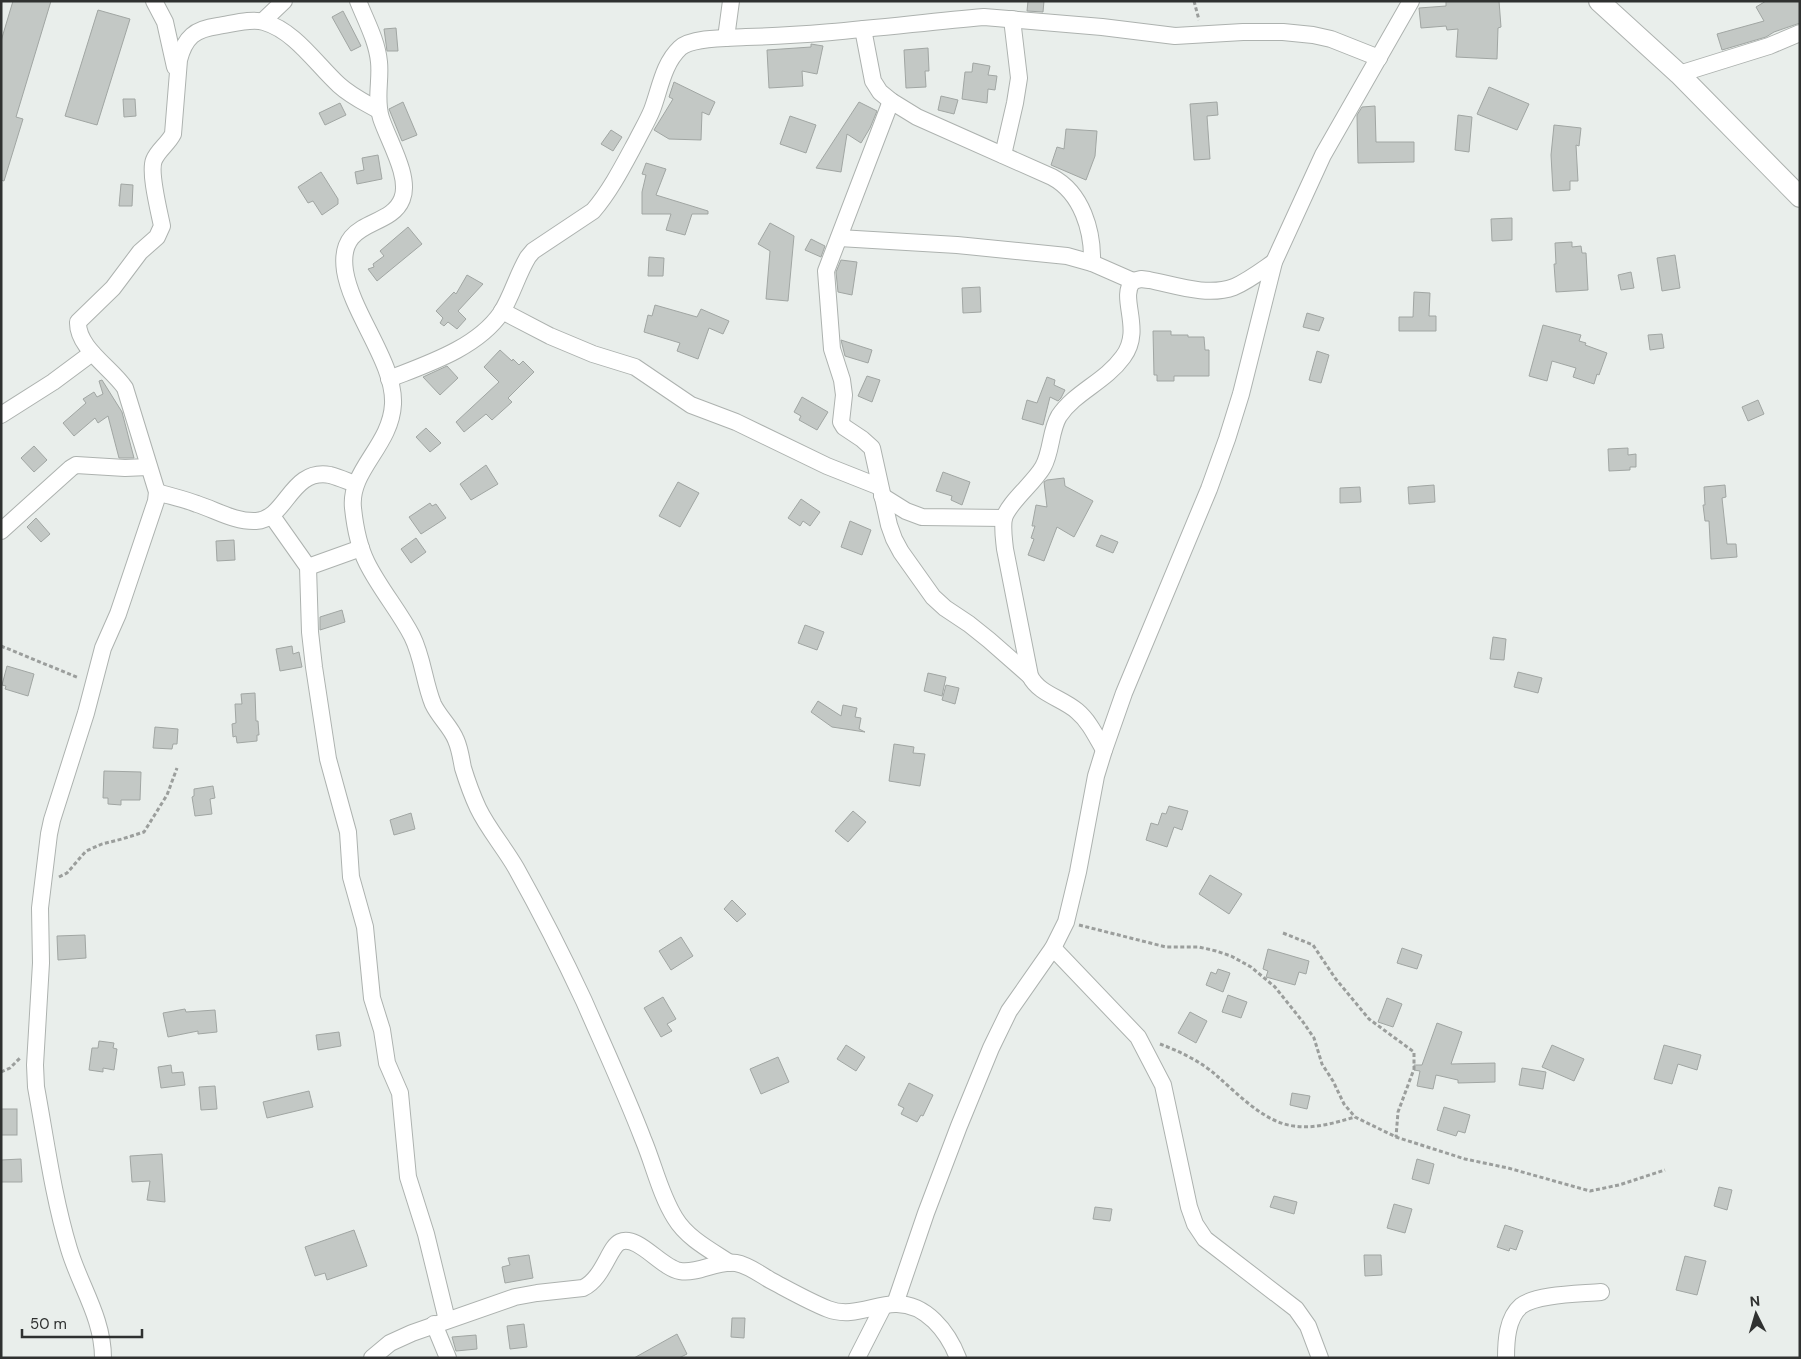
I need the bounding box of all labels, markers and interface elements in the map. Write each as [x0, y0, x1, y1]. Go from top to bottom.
north arrow [1731, 1289, 1781, 1339]
text: N [1749, 1292, 1761, 1310]
scale bar [22, 1306, 142, 1338]
text: 50 m [30, 1314, 67, 1334]

